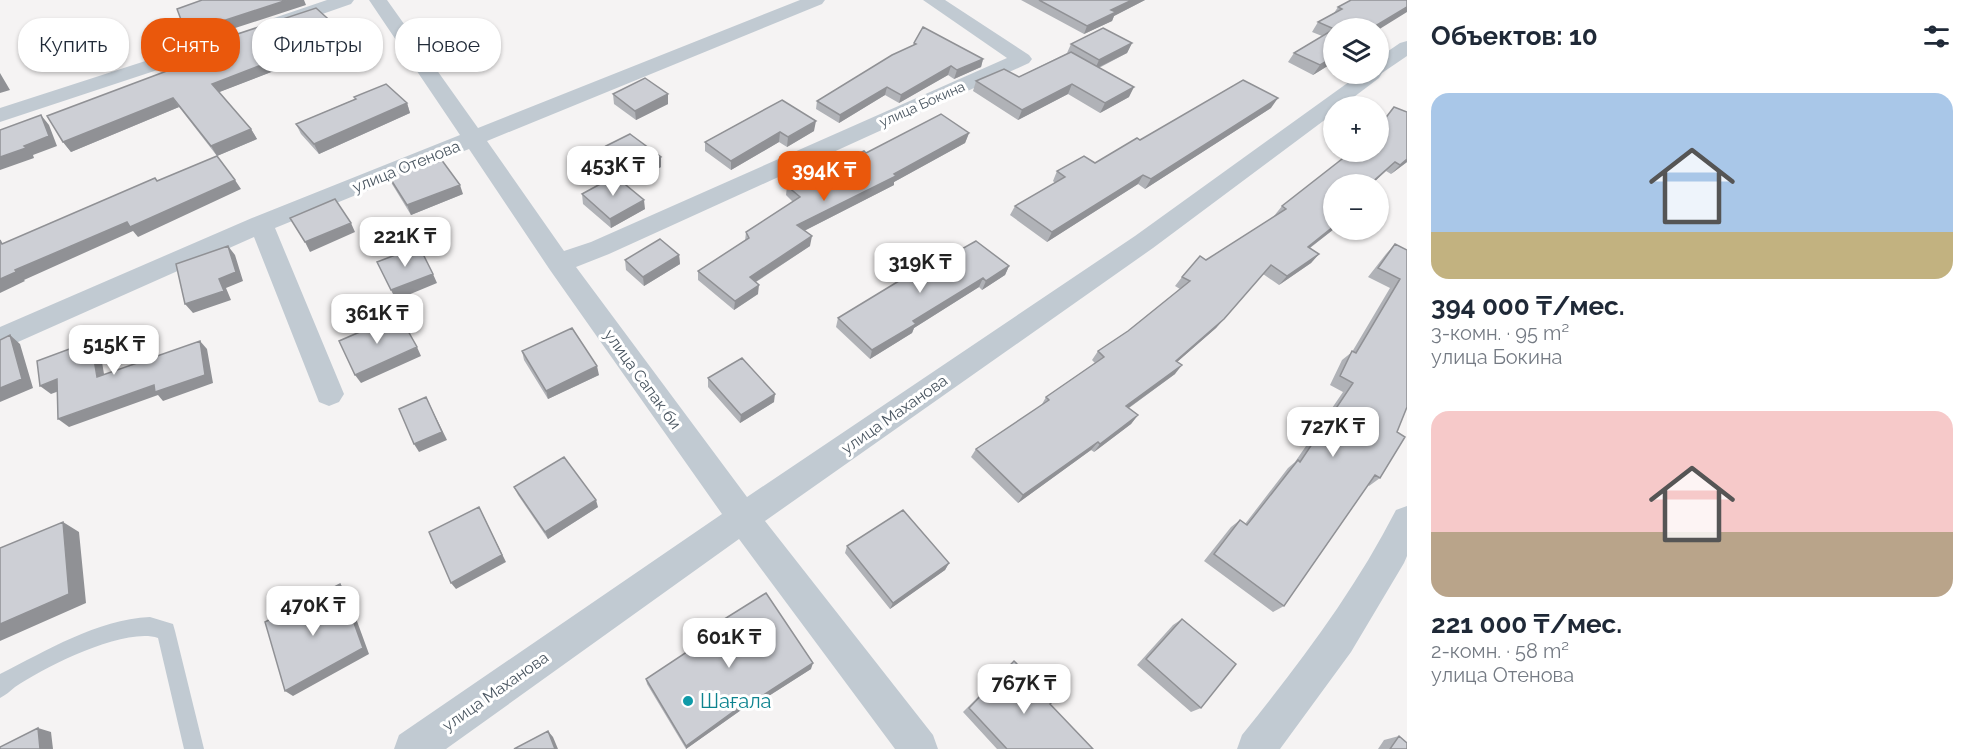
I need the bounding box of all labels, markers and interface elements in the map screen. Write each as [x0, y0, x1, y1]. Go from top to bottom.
chip: Купить [18, 18, 129, 72]
chip: Снять [141, 18, 240, 72]
chip: Фильтры [252, 18, 383, 72]
chip: Новое [395, 18, 501, 72]
map controls [1323, 18, 1389, 240]
button: layers [1323, 18, 1389, 84]
icon: filters [1920, 20, 1953, 53]
text: Объектов: 10 [1431, 21, 1598, 51]
street label: улица Бокина [877, 78, 967, 130]
button: + [1323, 96, 1389, 162]
icon: home [1638, 132, 1746, 240]
street label: улица Отенова [350, 136, 463, 197]
pin: 453K ₸ [564, 146, 662, 197]
pin: 394K ₸ [775, 151, 873, 202]
text: 453K ₸ [581, 153, 645, 177]
text: 394K ₸ [792, 158, 856, 182]
button: − [1323, 174, 1389, 240]
pin: 221K ₸ [356, 217, 454, 268]
text: 221K ₸ [374, 224, 436, 248]
pin: 319K ₸ [871, 243, 969, 294]
text: 319K ₸ [888, 250, 952, 274]
text: 394 000 ₸/мес. [1431, 291, 1625, 321]
pin: 361K ₸ [328, 294, 426, 345]
text: 361K ₸ [345, 301, 409, 325]
text: 3-комн. · 95 m² [1431, 321, 1569, 345]
pin: 515K ₸ [65, 325, 163, 376]
street label: улица Сапак би [600, 326, 685, 433]
text: 515K ₸ [83, 332, 145, 356]
text: улица Бокина [1431, 345, 1562, 369]
street label: улица Маханова [838, 371, 951, 458]
pin: 727K ₸ [1284, 407, 1382, 458]
text: 727K ₸ [1301, 414, 1365, 438]
icon: home [1638, 450, 1746, 558]
pin: 470K ₸ [264, 586, 362, 637]
text: 470K ₸ [280, 593, 346, 617]
text: 221 000 ₸/мес. [1431, 609, 1622, 639]
pin: 601K ₸ [680, 618, 778, 669]
text: 601K ₸ [697, 625, 761, 649]
text: 2-комн. · 58 m² [1431, 639, 1569, 663]
street label: улица Маханова [439, 648, 552, 735]
text: улица Отенова [1431, 663, 1574, 687]
pin: 767K ₸ [975, 664, 1073, 715]
text: 767K ₸ [992, 671, 1056, 695]
place label: Шағала [700, 689, 771, 713]
marker: Шағала [681, 694, 695, 708]

